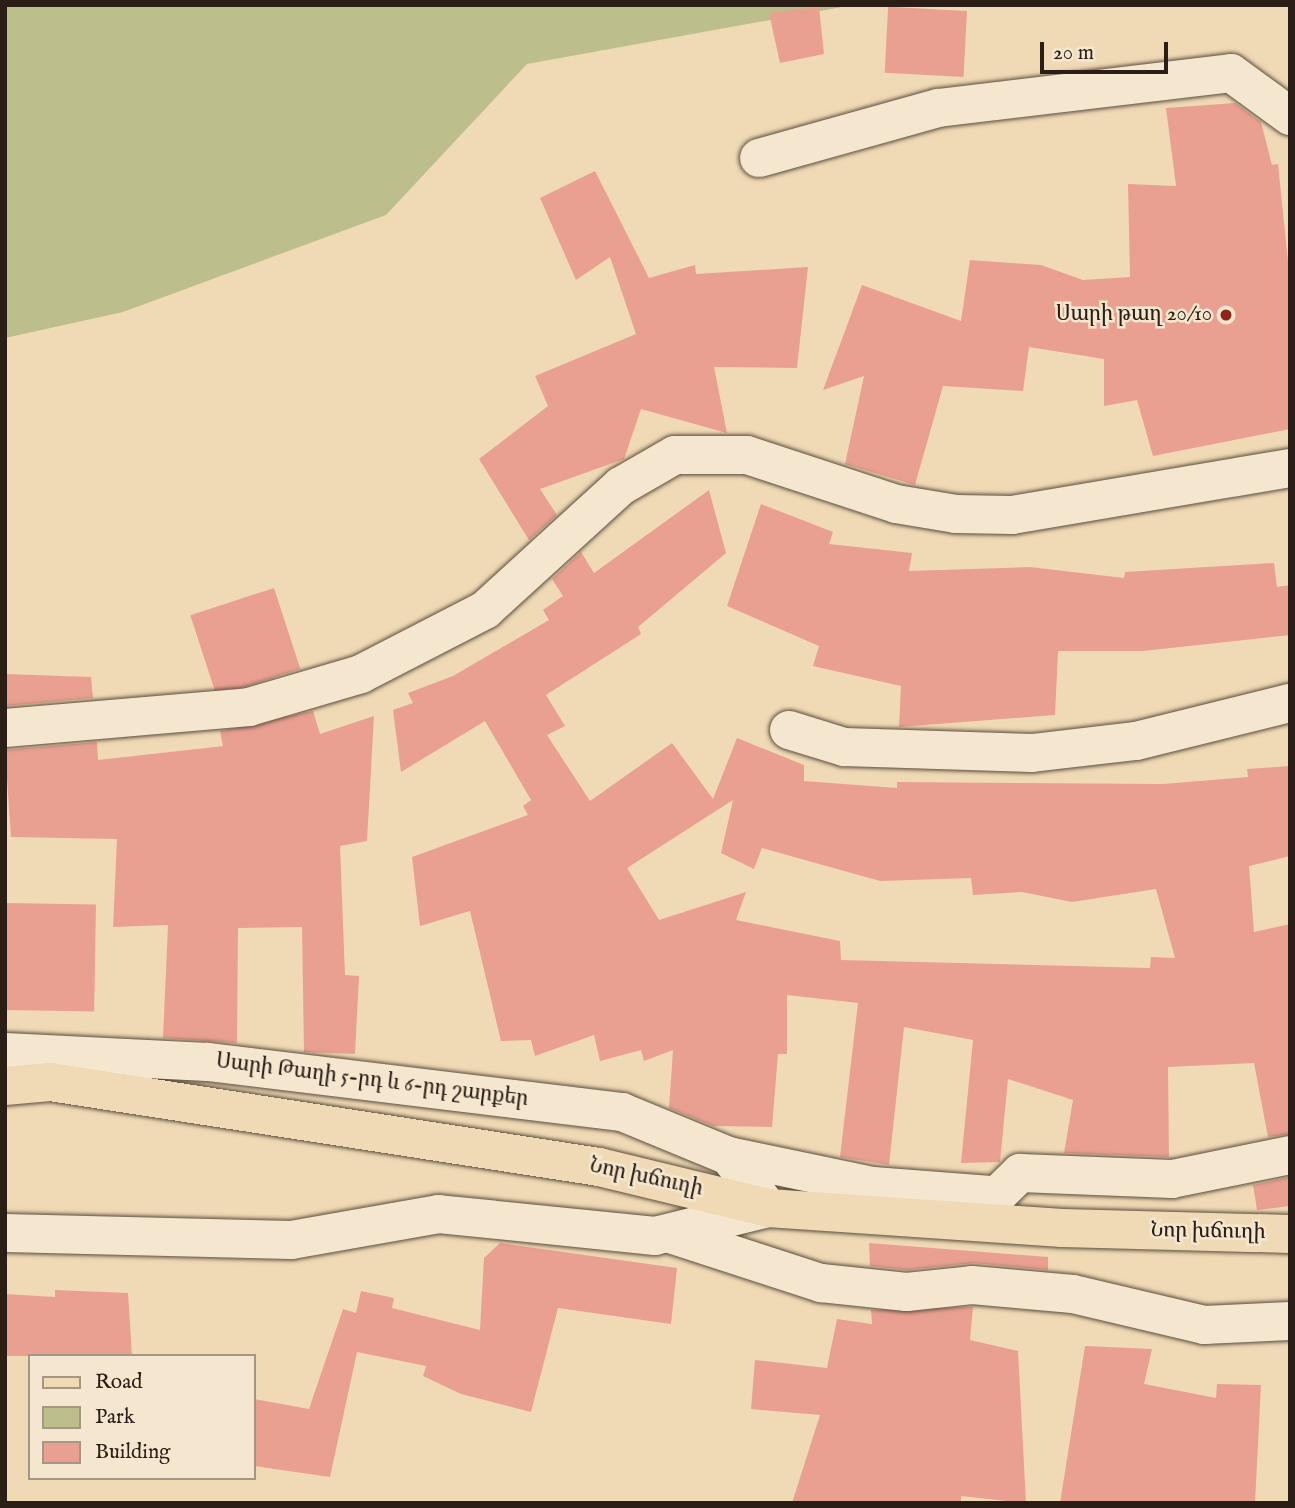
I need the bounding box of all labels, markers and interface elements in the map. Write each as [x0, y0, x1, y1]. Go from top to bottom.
scale bar [1043, 28, 1171, 72]
text: 20 m [1053, 40, 1094, 67]
place label: Սարի թաղ 20/10 [1056, 302, 1212, 328]
marker: Սարի թաղ 20/10 [1218, 307, 1234, 323]
street label: Սարի Թաղի 5-րդ և 6-րդ շարքեր [214, 1049, 530, 1113]
street label: Նոր խճուղի [587, 1154, 705, 1202]
street label: Նոր խճուղի [1150, 1218, 1266, 1246]
legend [28, 1354, 256, 1480]
text: Road [95, 1369, 142, 1396]
text: Park [95, 1404, 135, 1431]
text: Building [95, 1439, 170, 1466]

